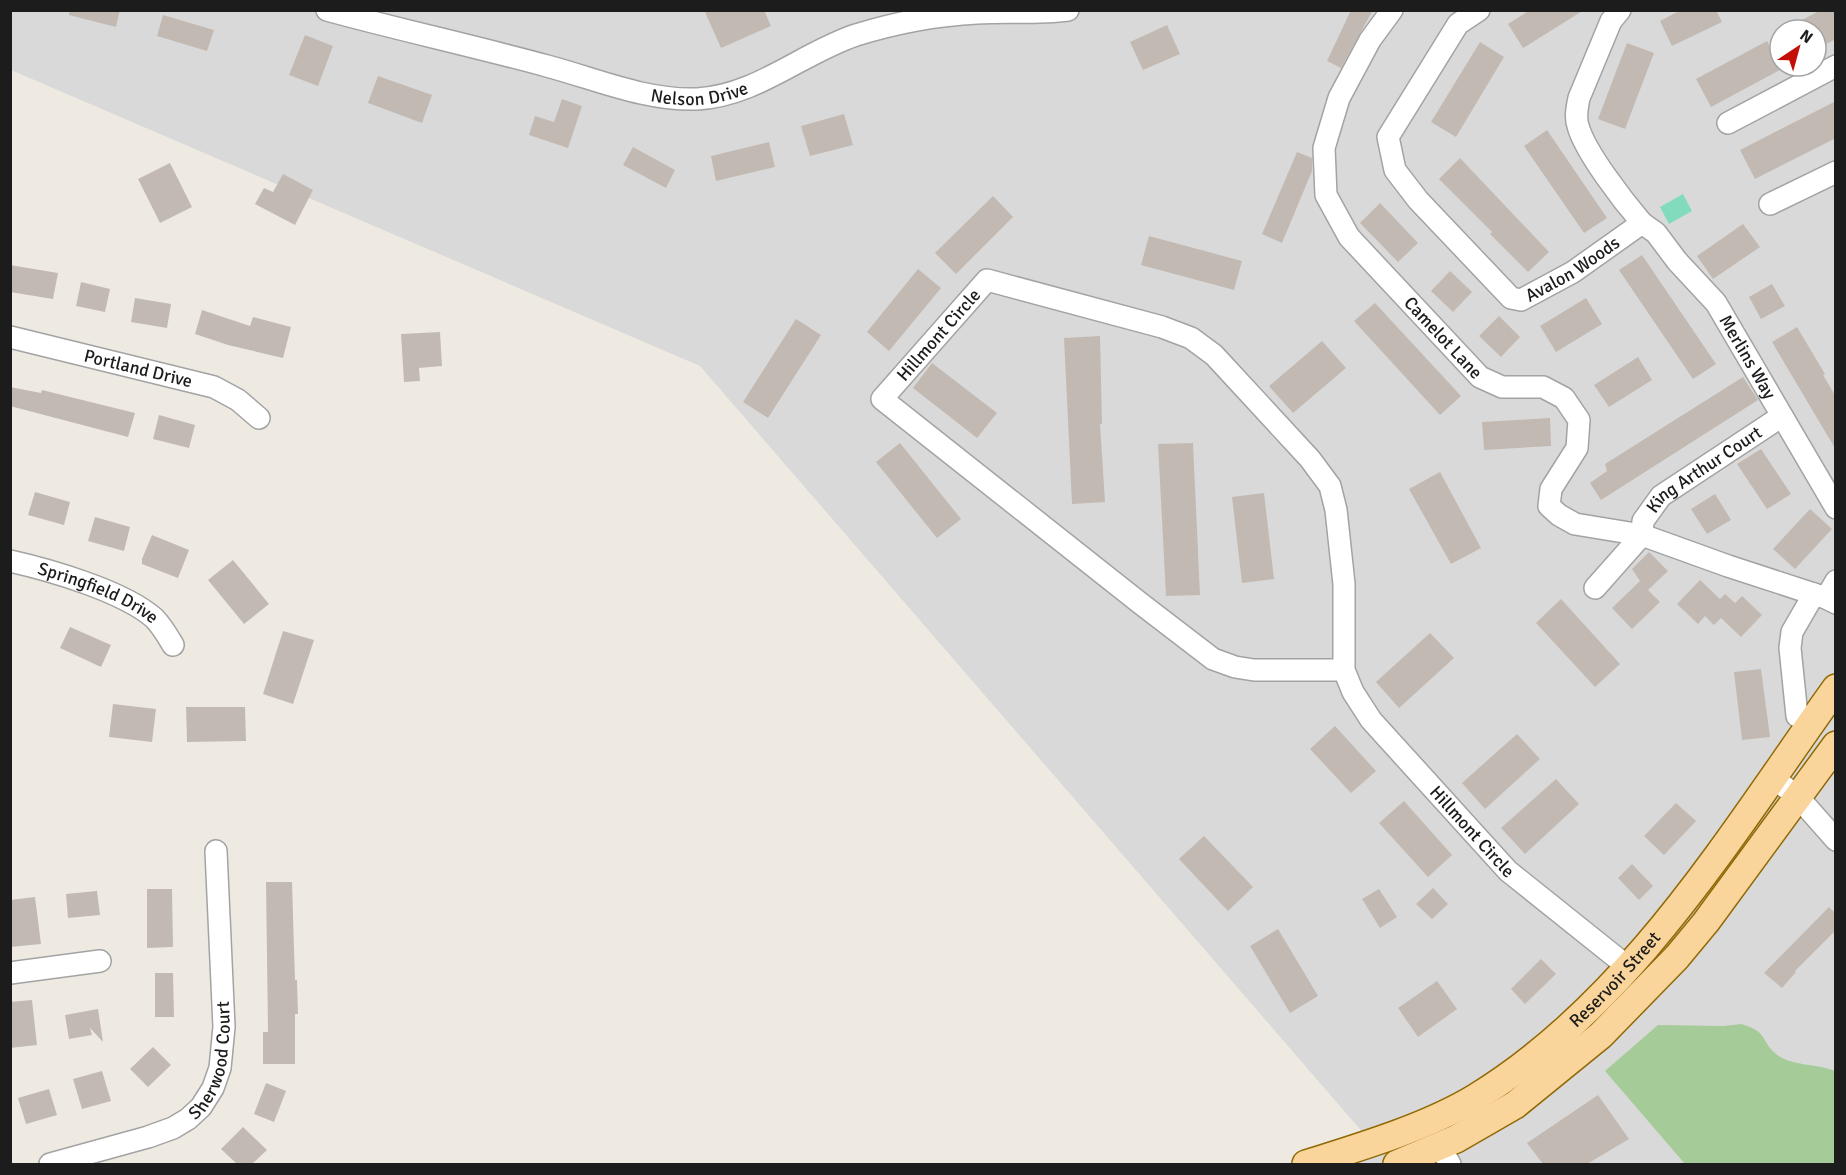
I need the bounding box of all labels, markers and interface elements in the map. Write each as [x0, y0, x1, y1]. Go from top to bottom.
north arrow [1768, 18, 1828, 78]
text: N [1796, 25, 1817, 48]
street label: Nelson Drive [649, 77, 751, 110]
street label: Avalon Woods [1521, 231, 1624, 307]
street label: Hillmont Circle [892, 284, 985, 386]
street label: Camelot Lane [1399, 292, 1487, 384]
street label: Merlins Way [1714, 311, 1781, 404]
street label: Portland Drive [82, 345, 194, 392]
street label: King Arthur Court [1642, 421, 1766, 517]
street label: Springfield Drive [35, 557, 163, 628]
street label: Hillmont Circle [1425, 781, 1519, 883]
street label: Reservoir Street [1565, 927, 1665, 1032]
street label: Sherwood Court [184, 1001, 235, 1124]

